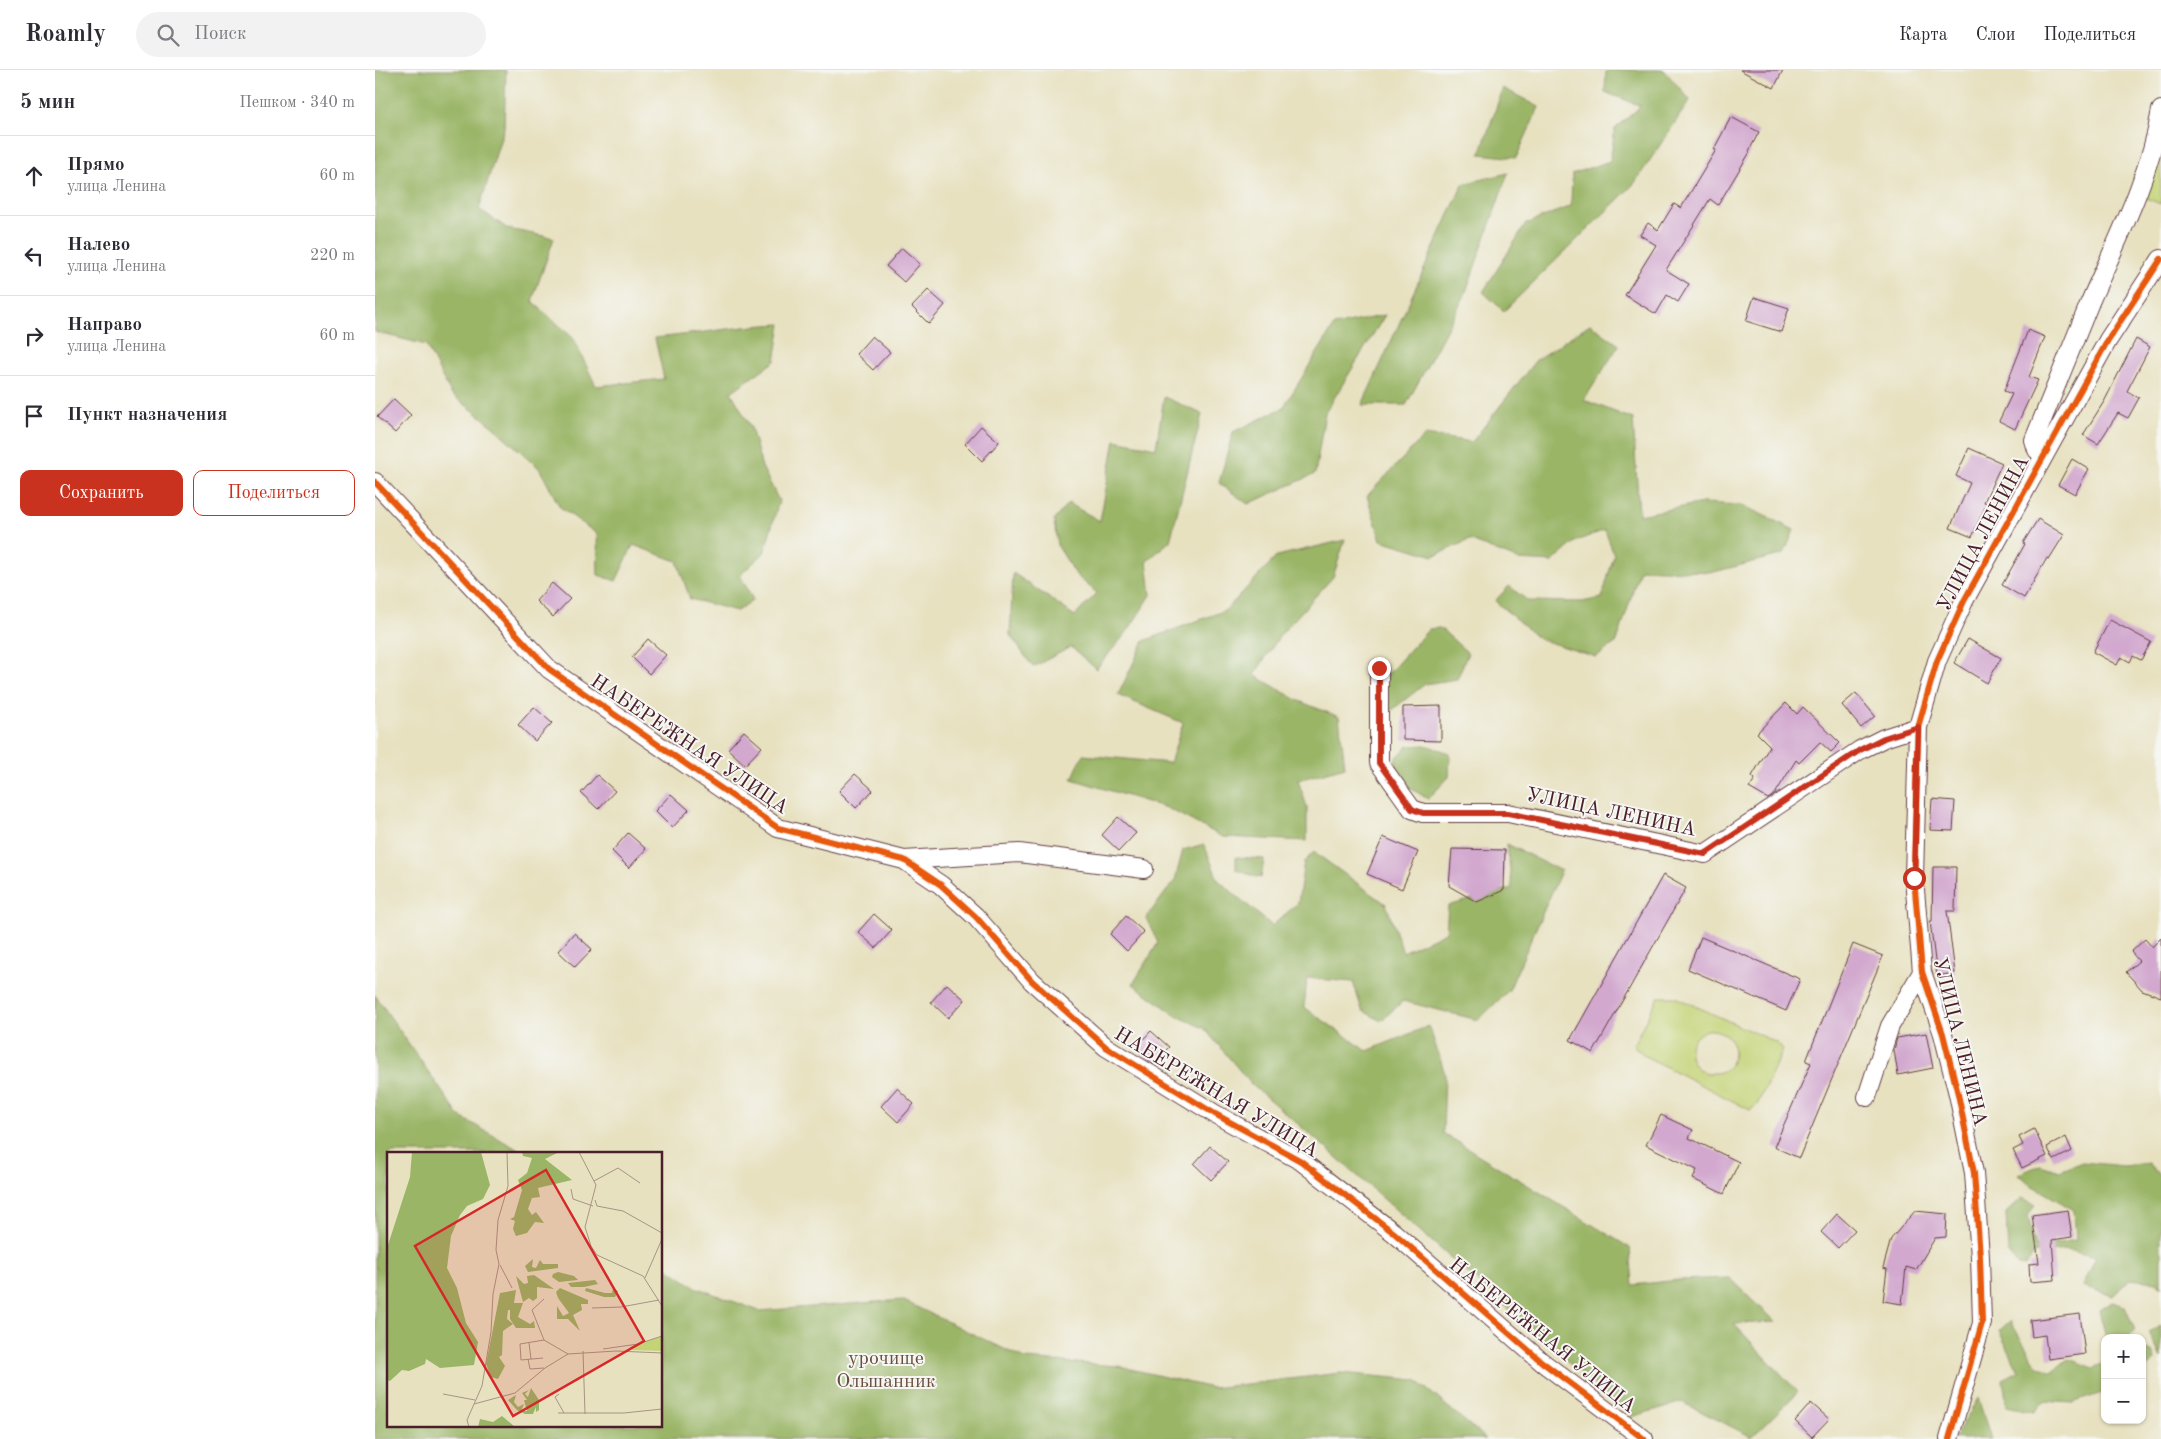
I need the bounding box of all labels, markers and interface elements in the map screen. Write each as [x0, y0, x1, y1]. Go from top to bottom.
search box [136, 12, 486, 57]
icon: search [154, 21, 182, 49]
text: Roamly [25, 23, 106, 47]
text: Поиск [194, 25, 246, 44]
text: Карта [1899, 26, 1948, 44]
text: Слои [1976, 26, 2015, 44]
text: Поделиться [2043, 26, 2136, 44]
text: 5 мин [20, 92, 75, 113]
text: Пешком · 340 m [239, 95, 355, 111]
text: Прямо [67, 156, 125, 175]
icon: ahead [20, 162, 48, 190]
text: 60 m [319, 168, 355, 184]
text: улица Ленина [67, 179, 166, 195]
text: Налево [67, 236, 130, 255]
icon: left [20, 242, 48, 270]
text: 220 m [310, 248, 355, 264]
text: улица Ленина [67, 259, 166, 275]
text: Направо [67, 316, 142, 335]
icon: right [20, 322, 48, 350]
text: 60 m [319, 328, 355, 344]
text: улица Ленина [67, 339, 166, 355]
icon: arrive [20, 402, 48, 430]
text: Пункт назначения [67, 406, 227, 425]
street label: УЛИЦА ЛЕНИНА [1935, 453, 2033, 615]
button: Сохранить [20, 470, 183, 516]
button: Поделиться [193, 470, 355, 516]
route end [1368, 657, 1391, 680]
street label: НАБЕРЕЖНАЯ УЛИЦА [586, 671, 792, 819]
street label: УЛИЦА ЛЕНИНА [1524, 785, 1698, 841]
route start [1903, 867, 1926, 890]
street label: УЛИЦА ЛЕНИНА [1928, 956, 1990, 1128]
street label: НАБЕРЕЖНАЯ УЛИЦА [1111, 1024, 1321, 1162]
inset map [387, 1152, 663, 1426]
street label: НАБЕРЕЖНАЯ УЛИЦА [1445, 1255, 1639, 1417]
map controls [2101, 1334, 2146, 1424]
button: + [2101, 1334, 2146, 1379]
park label: урочище Ольшанник [836, 1349, 936, 1392]
button: − [2101, 1379, 2146, 1424]

